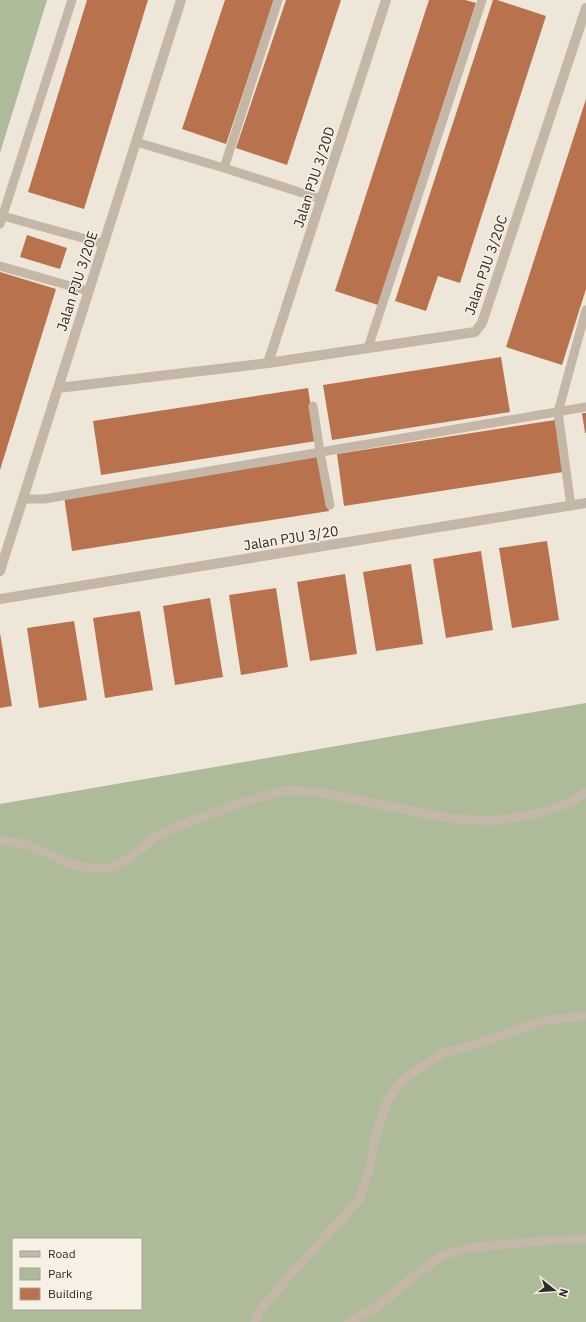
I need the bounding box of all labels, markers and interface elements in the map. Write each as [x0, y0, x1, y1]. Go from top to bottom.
street label: Jalan PJU 3/20D [289, 124, 339, 230]
street label: Jalan PJU 3/20C [461, 212, 512, 317]
street label: Jalan PJU 3/20E [52, 229, 102, 333]
street label: Jalan PJU 3/20 [242, 522, 340, 554]
legend [12, 1238, 142, 1310]
text: Road [48, 1246, 76, 1261]
text: Park [48, 1266, 73, 1281]
north arrow [534, 1270, 574, 1310]
text: Building [48, 1286, 93, 1301]
text: N [556, 1287, 571, 1299]

